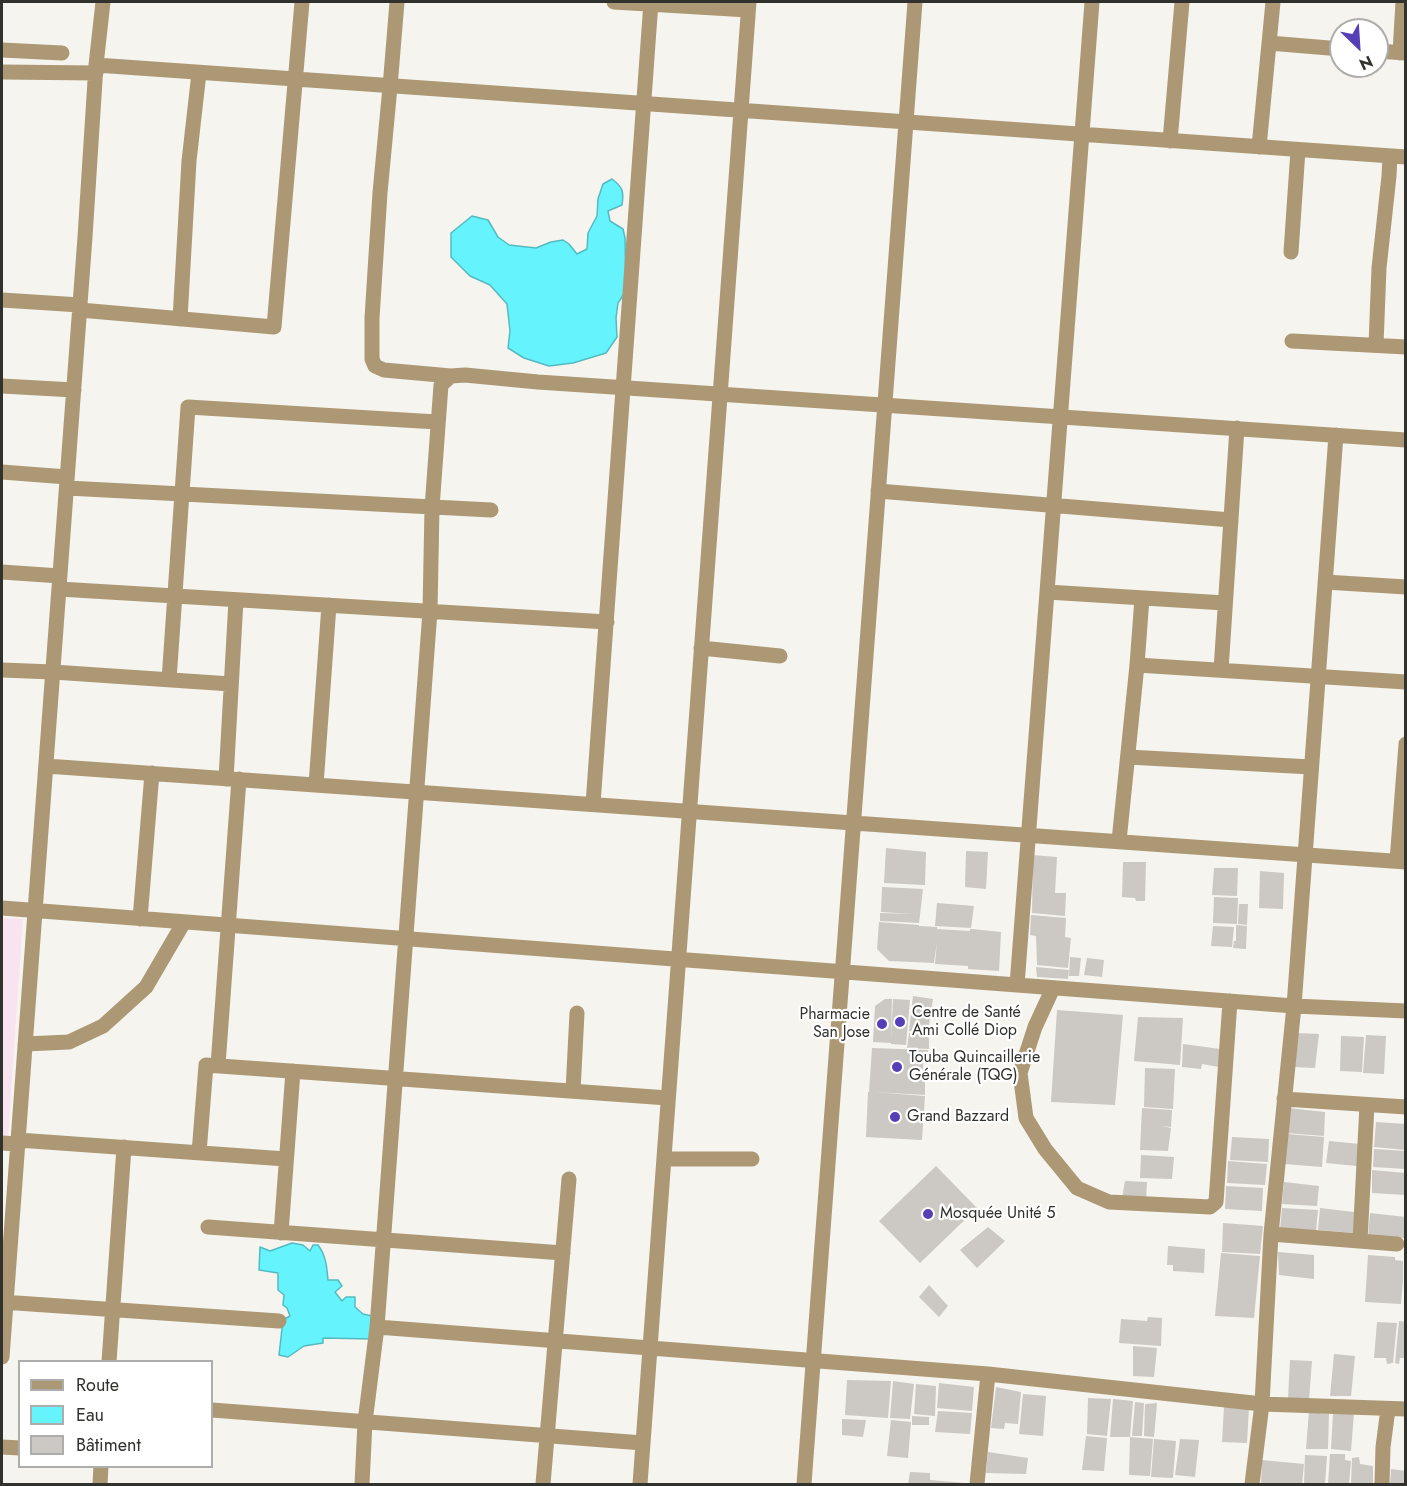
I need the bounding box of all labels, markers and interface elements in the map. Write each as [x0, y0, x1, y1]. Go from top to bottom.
north arrow [1329, 18, 1389, 78]
text: N [1355, 50, 1377, 76]
place label: Centre de Santé Ami Collé Diop [912, 1003, 1021, 1041]
place label: Pharmacie San Jose [799, 1005, 870, 1043]
marker: Centre de Santé Ami Collé Diop [893, 1015, 907, 1029]
marker: Pharmacie San Jose [875, 1017, 889, 1031]
place label: Touba Quincaillerie Générale (TQG) [909, 1048, 1040, 1086]
marker: Touba Quincaillerie Générale (TQG) [890, 1060, 904, 1074]
place label: Grand Bazzard [907, 1107, 1009, 1127]
marker: Grand Bazzard [888, 1110, 902, 1124]
place label: Mosquée Unité 5 [940, 1204, 1055, 1224]
marker: Mosquée Unité 5 [921, 1207, 935, 1221]
legend [18, 1360, 213, 1468]
text: Route [76, 1372, 119, 1398]
text: Eau [76, 1402, 104, 1428]
text: Bâtiment [76, 1432, 141, 1458]

